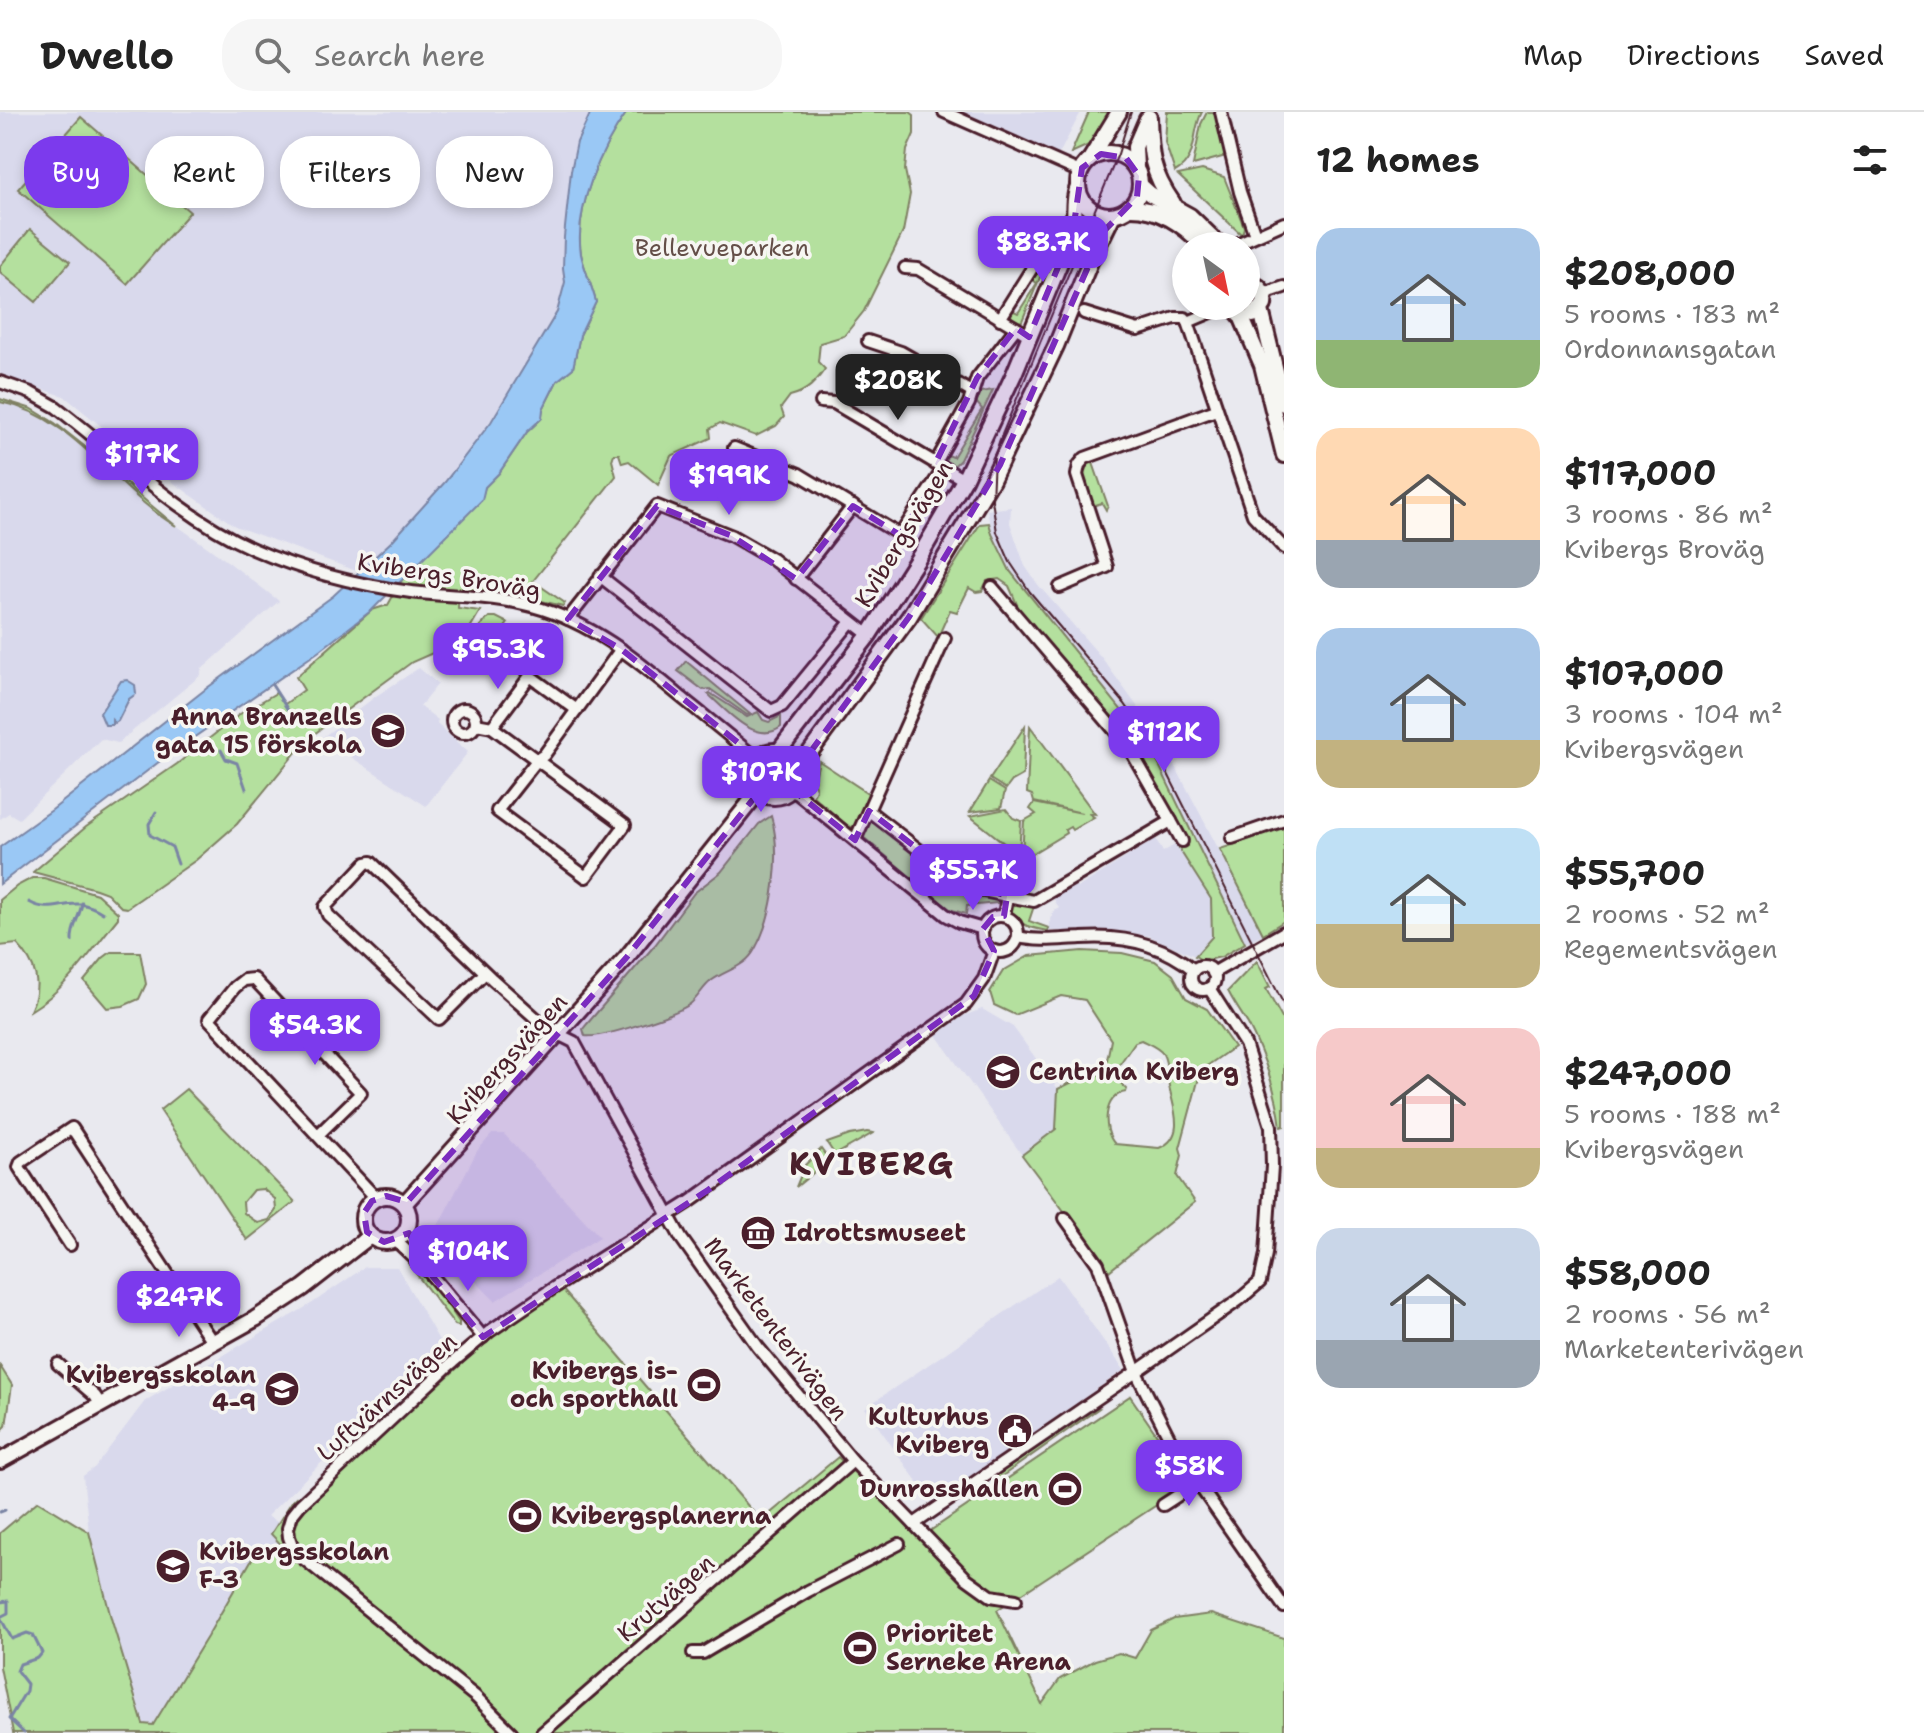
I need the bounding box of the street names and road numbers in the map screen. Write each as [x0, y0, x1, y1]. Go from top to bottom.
street label: Kvibergsvägen [848, 455, 960, 613]
street label: Kvibergs Broväg [355, 546, 543, 606]
street label: Kvibergsvägen [440, 987, 574, 1131]
street label: Marketenterivägen [697, 1231, 855, 1427]
street label: Luftvärnsvägen [310, 1326, 464, 1468]
street label: Krutvägen [611, 1547, 721, 1649]

